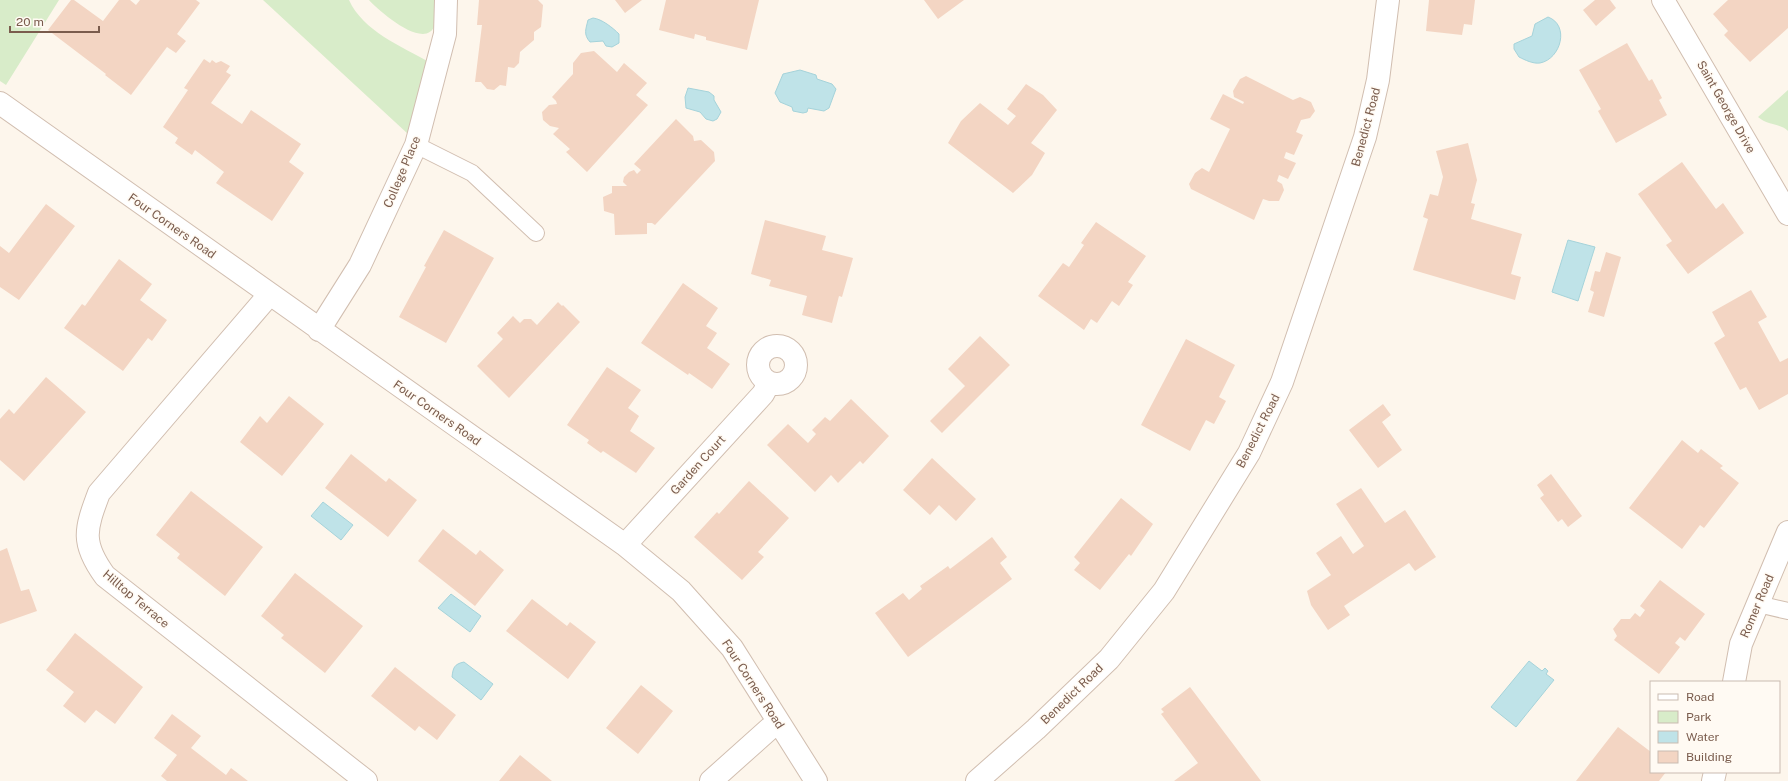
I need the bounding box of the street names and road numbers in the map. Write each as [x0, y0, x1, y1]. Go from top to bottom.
street label: Saint George Drive [1694, 58, 1758, 156]
street label: Benedict Road [1349, 86, 1383, 168]
street label: College Place [381, 134, 423, 210]
street label: Four Corners Road [125, 190, 219, 262]
street label: Four Corners Road [390, 377, 484, 449]
street label: Benedict Road [1233, 392, 1283, 470]
street label: Garden Court [668, 432, 729, 498]
street label: Hilltop Terrace [100, 567, 172, 631]
street label: Romer Road [1737, 572, 1777, 640]
street label: Four Corners Road [719, 637, 787, 731]
street label: Benedict Road [1038, 661, 1106, 727]

